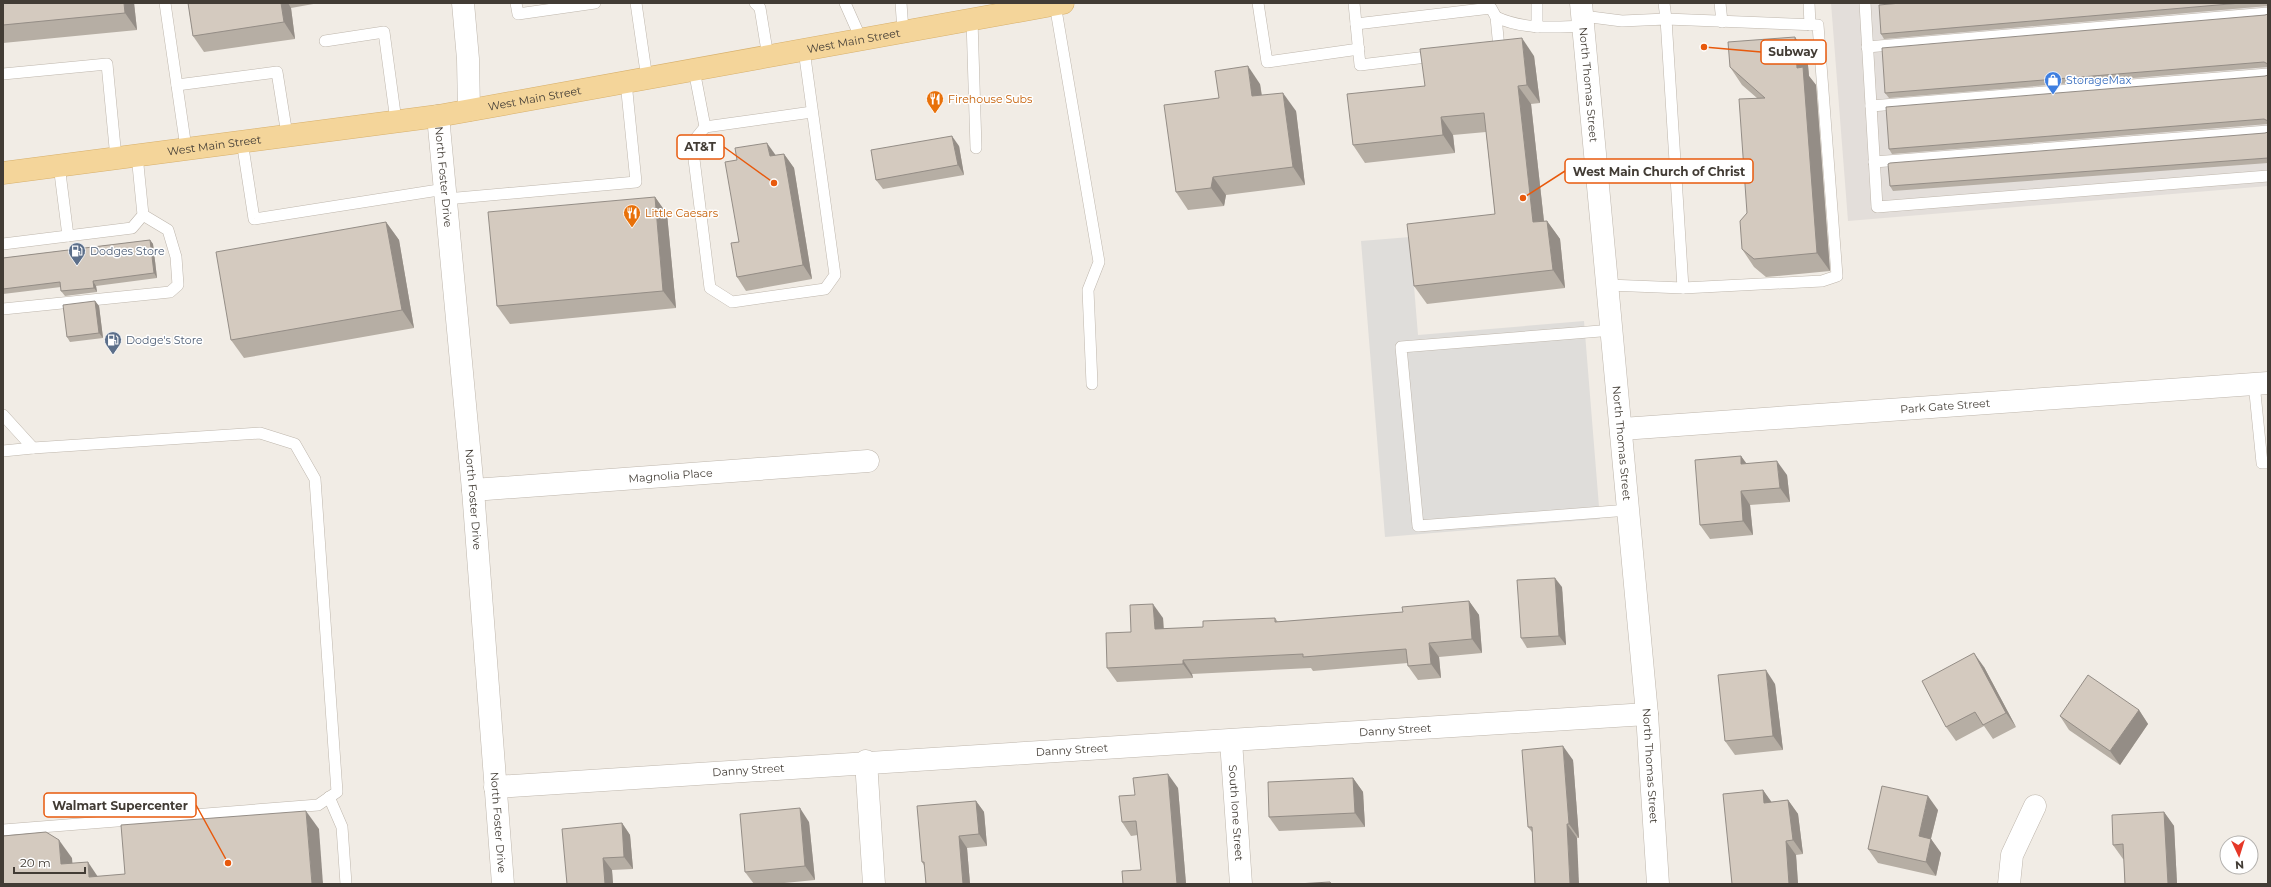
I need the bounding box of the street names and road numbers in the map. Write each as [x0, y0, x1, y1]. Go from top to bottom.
street label: West Main Street [806, 25, 902, 56]
street label: North Thomas Street [1576, 26, 1601, 143]
street label: West Main Street [487, 83, 583, 114]
street label: North Foster Drive [432, 126, 455, 228]
street label: West Main Street [166, 132, 263, 158]
street label: North Thomas Street [1610, 385, 1634, 502]
street label: Park Gate Street [1900, 396, 1991, 416]
street label: North Foster Drive [462, 448, 485, 551]
street label: Magnolia Place [628, 465, 713, 486]
street label: North Thomas Street [1639, 708, 1661, 825]
street label: Danny Street [1359, 721, 1432, 739]
street label: Danny Street [1035, 740, 1109, 759]
street label: Danny Street [712, 761, 786, 779]
street label: South Ione Street [1226, 764, 1246, 862]
street label: North Foster Drive [487, 771, 509, 874]

